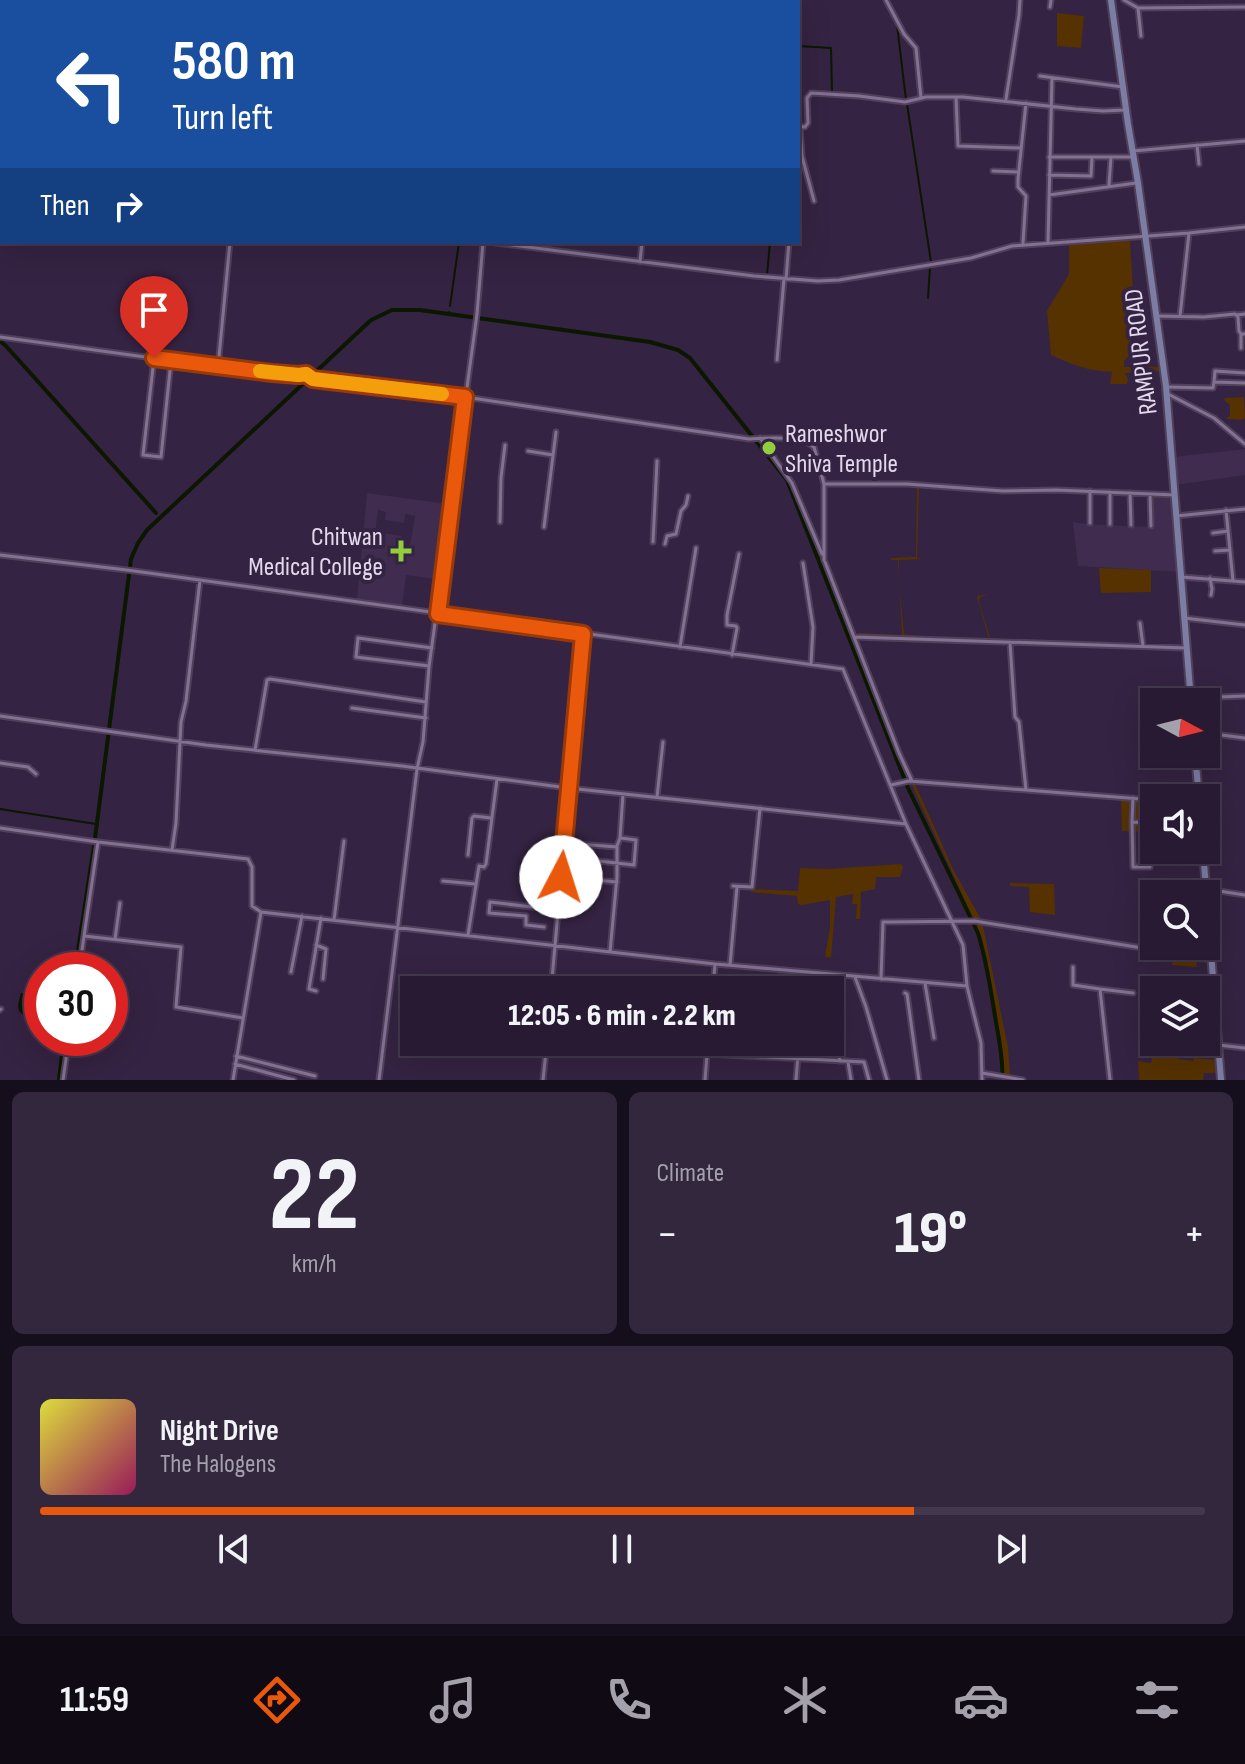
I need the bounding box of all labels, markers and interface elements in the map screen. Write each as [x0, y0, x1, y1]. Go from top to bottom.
text: 580 m [172, 29, 296, 96]
icon: left [40, 32, 144, 136]
text: Turn left [172, 97, 273, 140]
icon: right [106, 184, 150, 228]
text: Then [40, 188, 90, 224]
pin [120, 276, 188, 358]
street label: RAMPUR ROAD [1118, 287, 1165, 417]
icon: arrive [132, 288, 176, 332]
place label: Rameshwor Shiva Temple [785, 419, 898, 480]
marker: Rameshwor Shiva Temple [760, 439, 778, 457]
place label: Chitwan Medical College [248, 522, 383, 583]
marker: Chitwan Medical College [390, 540, 412, 562]
north arrow [1140, 688, 1220, 768]
map controls [1140, 688, 1220, 1056]
button: sound [1140, 784, 1220, 864]
position arrow [519, 835, 603, 919]
button: search [1140, 880, 1220, 960]
speed limit sign: 30 [24, 952, 128, 1056]
button: layers [1140, 976, 1220, 1056]
text: 12:05 · 6 min · 2.2 km [508, 998, 736, 1034]
text: 22 [269, 1134, 360, 1259]
text: Climate [657, 1158, 724, 1189]
text: 19° [894, 1198, 967, 1270]
text: − [657, 1208, 678, 1261]
text: + [1183, 1208, 1205, 1261]
text: km/h [292, 1249, 337, 1280]
text: Night Drive [160, 1413, 279, 1449]
text: The Halogens [160, 1449, 276, 1480]
icon: previous [212, 1527, 256, 1571]
icon: pause [600, 1527, 644, 1571]
icon: next [989, 1527, 1033, 1571]
icon: directions [249, 1672, 305, 1728]
icon: music [425, 1672, 481, 1728]
icon: phone [601, 1672, 657, 1728]
icon: climate [777, 1672, 833, 1728]
icon: car [953, 1672, 1009, 1728]
icon: filters [1129, 1672, 1185, 1728]
text: 11:59 [60, 1679, 129, 1722]

